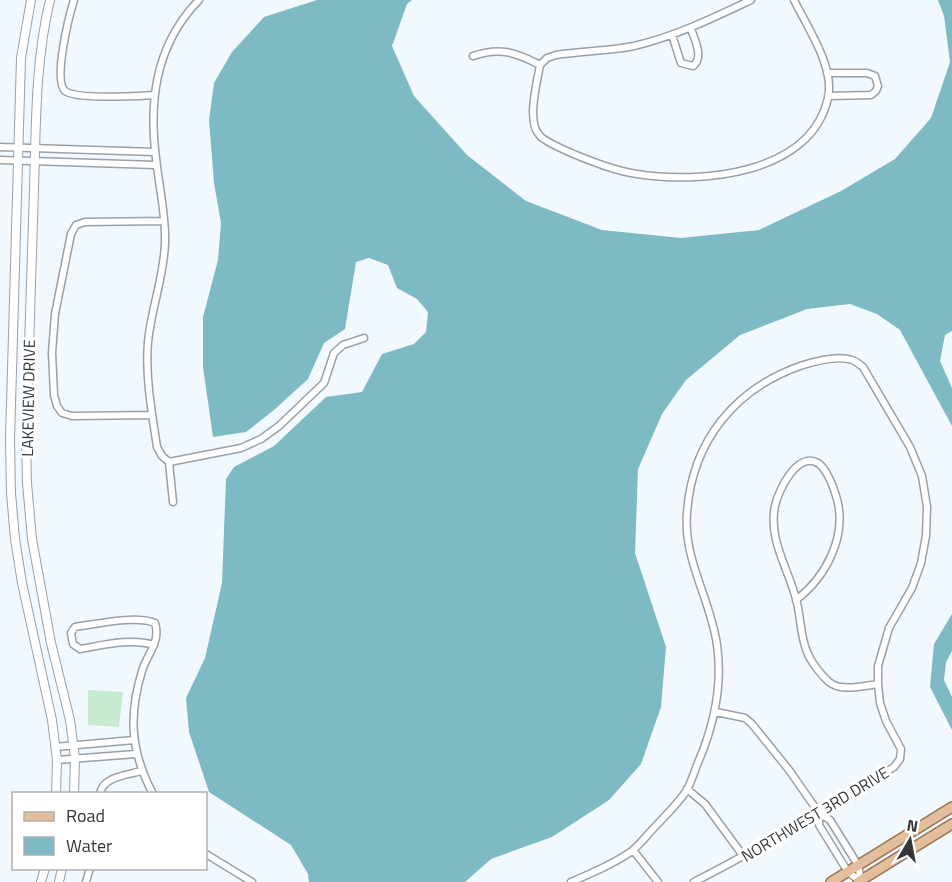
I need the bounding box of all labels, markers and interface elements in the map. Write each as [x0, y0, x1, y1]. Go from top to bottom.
street label: LAKEVIEW DRIVE [15, 339, 41, 457]
street label: NORTHWEST 3RD DRIVE [736, 760, 894, 868]
legend [12, 792, 207, 870]
text: Road [66, 802, 105, 829]
north arrow [880, 810, 940, 870]
text: N [905, 812, 920, 838]
text: Water [66, 832, 112, 859]

